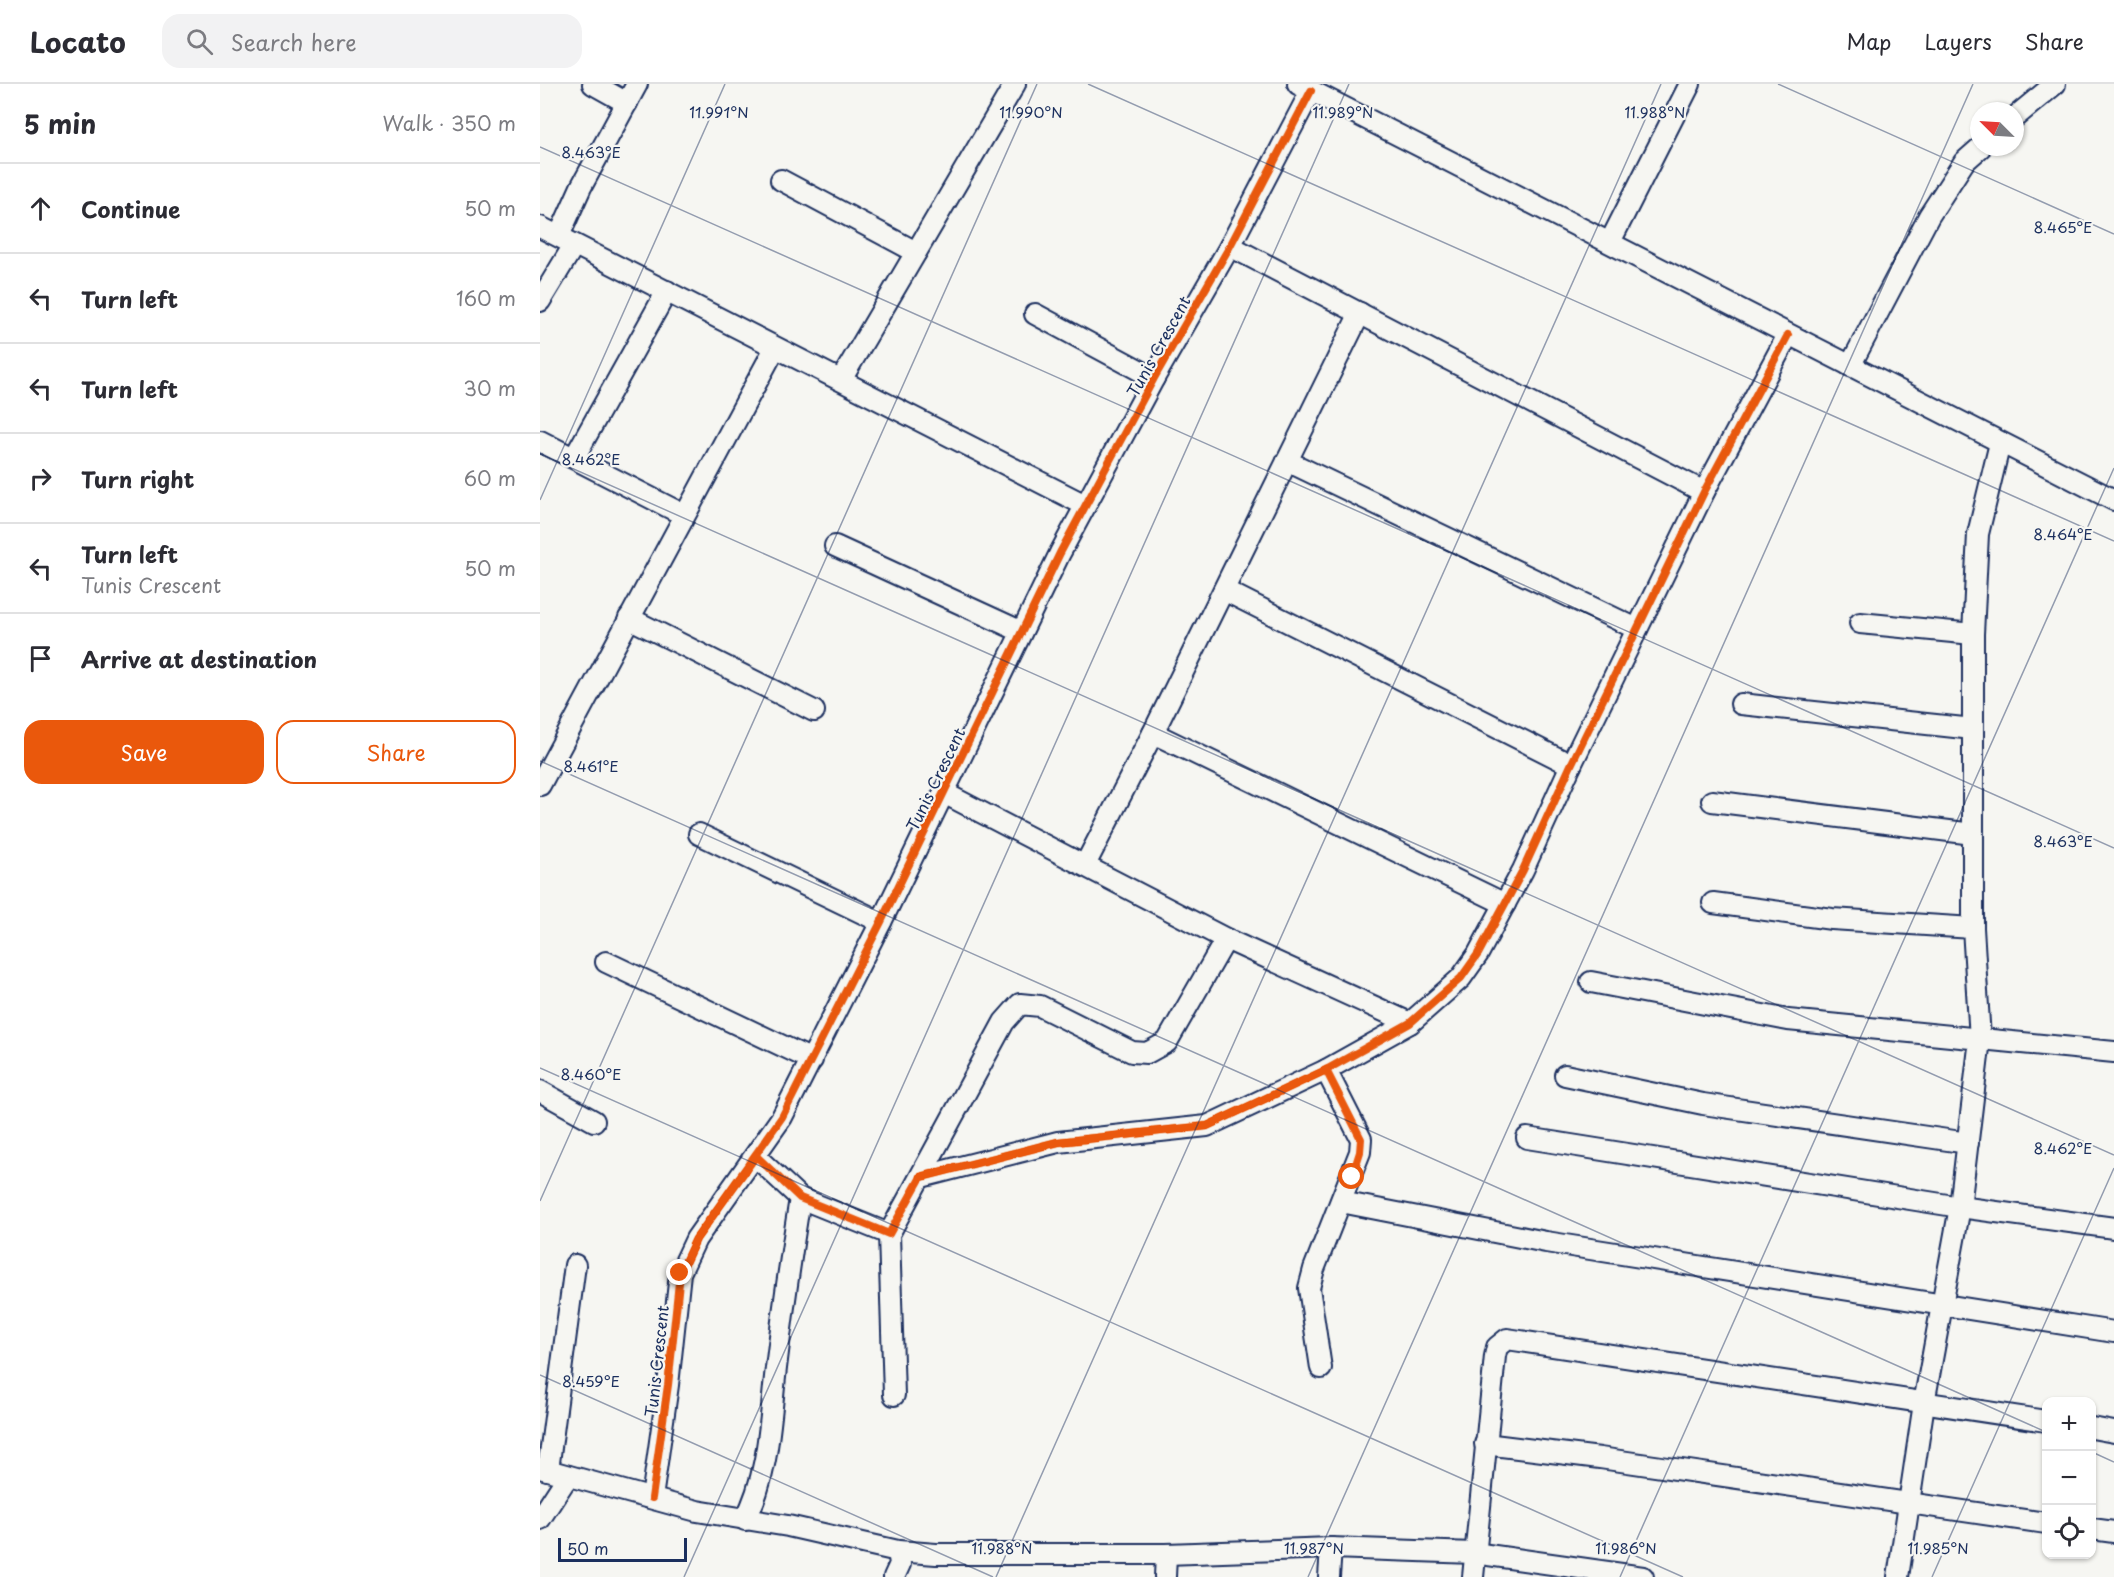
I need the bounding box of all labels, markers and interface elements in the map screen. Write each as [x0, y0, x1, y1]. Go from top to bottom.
search box [162, 14, 582, 68]
text: Locato [30, 20, 126, 63]
icon: search [183, 25, 216, 58]
text: Search here [231, 25, 357, 58]
text: Map [1847, 25, 1891, 57]
text: Layers [1924, 25, 1992, 57]
text: Share [2025, 25, 2084, 57]
text: 11.991°N [689, 100, 749, 123]
text: 11.990°N [999, 100, 1063, 123]
text: 11.989°N [1312, 100, 1374, 123]
text: 11.988°N [1625, 100, 1685, 123]
north arrow [1970, 102, 2024, 156]
text: 5 min [24, 104, 96, 143]
text: Walk · 350 m [383, 108, 516, 138]
text: 8.463°E [561, 140, 621, 163]
icon: ahead [24, 192, 57, 225]
text: Continue [81, 192, 180, 225]
text: 50 m [464, 193, 516, 223]
text: 8.465°E [2034, 215, 2092, 238]
icon: left [24, 282, 57, 315]
text: Turn left [81, 282, 178, 315]
text: 160 m [456, 283, 516, 313]
street label: Tunis Crescent [1120, 291, 1196, 401]
icon: left [24, 372, 57, 405]
text: Turn left [81, 372, 178, 405]
text: 30 m [463, 373, 516, 403]
text: 8.462°E [562, 447, 620, 470]
icon: right [24, 462, 57, 495]
text: Turn right [81, 462, 194, 495]
text: 60 m [464, 463, 516, 493]
text: 8.464°E [2033, 522, 2093, 545]
text: Turn left [81, 537, 178, 570]
icon: left [24, 552, 57, 585]
text: 50 m [464, 553, 516, 583]
text: Tunis Crescent [81, 570, 221, 600]
icon: arrive [24, 642, 57, 675]
text: Arrive at destination [81, 642, 317, 675]
button: Save [24, 720, 264, 784]
button: Share [276, 720, 516, 784]
street label: Tunis Crescent [900, 723, 971, 835]
text: 8.461°E [563, 754, 619, 777]
text: 8.463°E [2033, 829, 2093, 852]
text: 8.460°E [561, 1062, 621, 1085]
text: 8.462°E [2034, 1136, 2092, 1159]
route start [1338, 1163, 1364, 1189]
route end [666, 1259, 692, 1285]
street label: Tunis Crescent [638, 1304, 674, 1418]
text: 8.459°E [562, 1369, 620, 1392]
map controls [2042, 1397, 2096, 1559]
button: + [2042, 1397, 2096, 1451]
button: − [2042, 1451, 2096, 1505]
button: locate [2042, 1505, 2096, 1559]
scale bar [558, 1535, 687, 1562]
text: 50 m [567, 1536, 608, 1560]
text: 11.988°N [972, 1536, 1032, 1559]
text: 11.987°N [1284, 1536, 1344, 1559]
text: 11.986°N [1595, 1536, 1657, 1559]
text: 11.985°N [1907, 1536, 1969, 1559]

